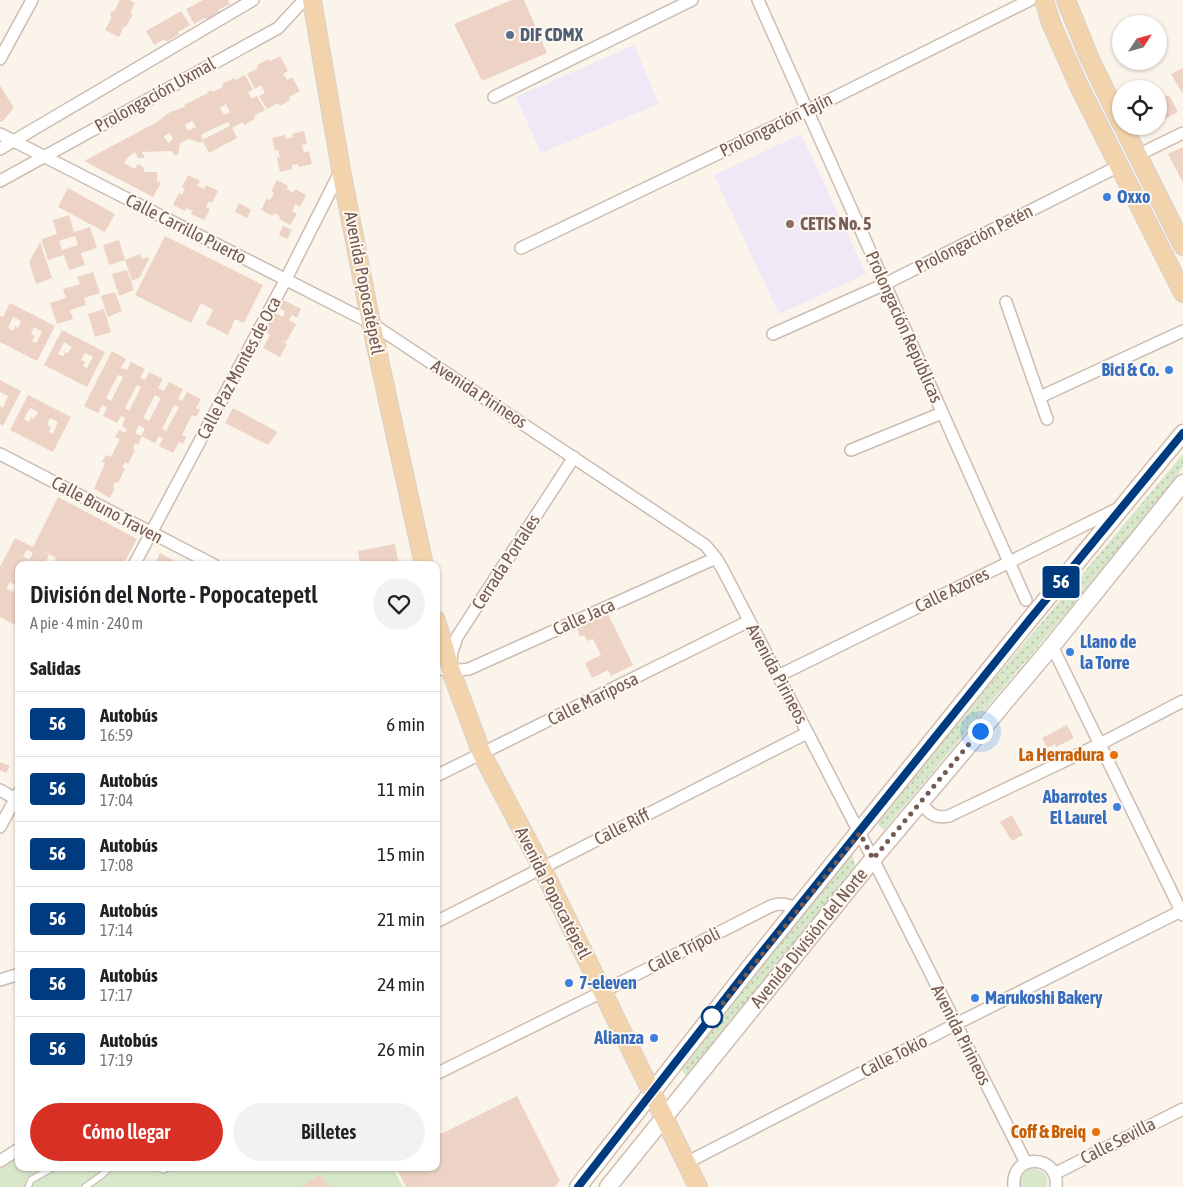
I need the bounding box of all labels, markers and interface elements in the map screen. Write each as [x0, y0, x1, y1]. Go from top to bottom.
north arrow [1112, 15, 1168, 70]
map controls [1112, 15, 1167, 135]
place label: DIF CDMX [520, 24, 584, 45]
marker: DIF CDMX [504, 29, 516, 41]
street label: Prolongación Uxmal [91, 53, 219, 136]
button: locate [1112, 80, 1167, 135]
street label: Prolongación Tajín [716, 88, 835, 161]
place label: Oxxo [1117, 186, 1150, 207]
street label: Calle Carrillo Puerto [123, 189, 250, 268]
marker: Oxxo [1101, 191, 1113, 203]
street label: Prolongación Petén [911, 200, 1036, 277]
street label: Avenida Popocatépetl [340, 210, 389, 357]
place label: CETIS No. 5 [800, 213, 872, 234]
marker: CETIS No. 5 [784, 218, 796, 230]
street label: Prolongación Repúblicas [862, 248, 947, 406]
street label: Calle Paz Montes de Oca [192, 293, 285, 443]
street label: Avenida Pirineos [427, 355, 531, 432]
place label: Bici & Co. [1101, 359, 1159, 380]
marker: Bici & Co. [1163, 364, 1175, 376]
street label: Calle Bruno Traven [48, 471, 166, 548]
street label: Cerrada Portales [467, 510, 544, 613]
street label: Calle Azores [911, 563, 992, 616]
line badge: 56 [1038, 566, 1084, 598]
text: 56 [1053, 571, 1069, 592]
button: heart [373, 578, 425, 630]
text: División del Norte - Popocatepetl [30, 581, 318, 608]
street label: Calle Jaca [550, 594, 618, 639]
text: A pie · 4 min · 240 m [30, 614, 143, 632]
street label: Avenida Pirineos [742, 620, 813, 727]
place label: Llano de la Torre [1080, 631, 1136, 673]
marker: Llano de la Torre [1064, 646, 1076, 658]
text: Salidas [30, 657, 81, 679]
street label: Calle Mariposa [544, 668, 641, 729]
text: Autobús [100, 704, 158, 726]
text: 56 [49, 713, 66, 734]
text: 6 min [386, 713, 425, 735]
your location [968, 719, 993, 744]
text: 16:59 [100, 726, 133, 744]
place label: La Herradura [1018, 744, 1104, 765]
marker: La Herradura [1108, 749, 1120, 761]
text: Autobús [100, 769, 158, 791]
text: 56 [49, 778, 66, 799]
text: 11 min [377, 778, 425, 800]
place label: Abarrotes El Laurel [1042, 786, 1108, 828]
text: 17:04 [100, 791, 133, 809]
marker: Abarrotes El Laurel [1111, 801, 1123, 813]
street label: Calle Riff [591, 804, 653, 849]
street label: Avenida Popocatépetl [511, 823, 596, 963]
text: Autobús [100, 834, 158, 856]
text: 56 [49, 843, 66, 864]
text: 15 min [377, 843, 425, 865]
text: 17:08 [100, 856, 133, 874]
street label: Avenida División del Norte [746, 864, 871, 1012]
text: Autobús [100, 899, 158, 921]
text: 56 [49, 908, 66, 929]
text: 21 min [377, 908, 425, 930]
text: 17:14 [100, 921, 133, 939]
street label: Calle Trípoli [644, 922, 724, 977]
text: Autobús [100, 964, 158, 986]
place label: 7-eleven [579, 972, 637, 993]
text: 56 [49, 973, 66, 994]
text: 24 min [377, 973, 425, 995]
marker: 7-eleven [563, 977, 575, 989]
street label: Avenida Pirineos [927, 981, 996, 1089]
text: 17:17 [100, 986, 133, 1004]
place label: Marukoshi Bakery [985, 987, 1103, 1008]
marker: Marukoshi Bakery [969, 992, 981, 1004]
unlabelled marker [701, 1006, 723, 1028]
place label: Alianza [593, 1027, 644, 1048]
text: Autobús [100, 1029, 158, 1051]
street label: Calle Tokio [857, 1030, 930, 1081]
marker: Alianza [648, 1032, 660, 1044]
text: 56 [49, 1038, 66, 1059]
text: 26 min [377, 1038, 425, 1060]
text: 17:19 [100, 1051, 133, 1069]
button: Cómo llegar [30, 1103, 223, 1161]
button: Billetes [233, 1103, 425, 1161]
street label: Calle Sevilla [1077, 1113, 1159, 1168]
place label: Coff & Breiq [1011, 1121, 1086, 1142]
marker: Coff & Breiq [1090, 1126, 1102, 1138]

